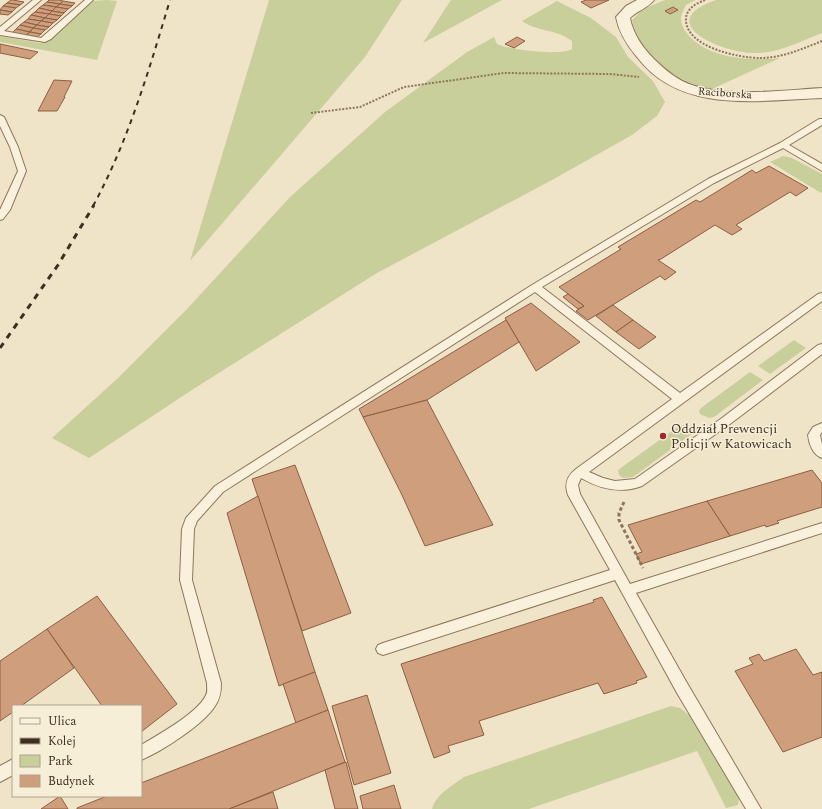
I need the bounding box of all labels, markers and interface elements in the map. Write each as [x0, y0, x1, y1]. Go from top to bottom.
street label: Raciborska [697, 83, 753, 103]
place label: Oddział Prewencji Policji w Katowicach [671, 419, 792, 454]
marker: Oddział Prewencji Policji w Katowicach [658, 431, 668, 441]
legend [12, 705, 142, 797]
text: Ulica [48, 712, 77, 731]
text: Kolej [48, 732, 76, 751]
text: Park [48, 752, 73, 771]
text: Budynek [48, 772, 95, 791]

